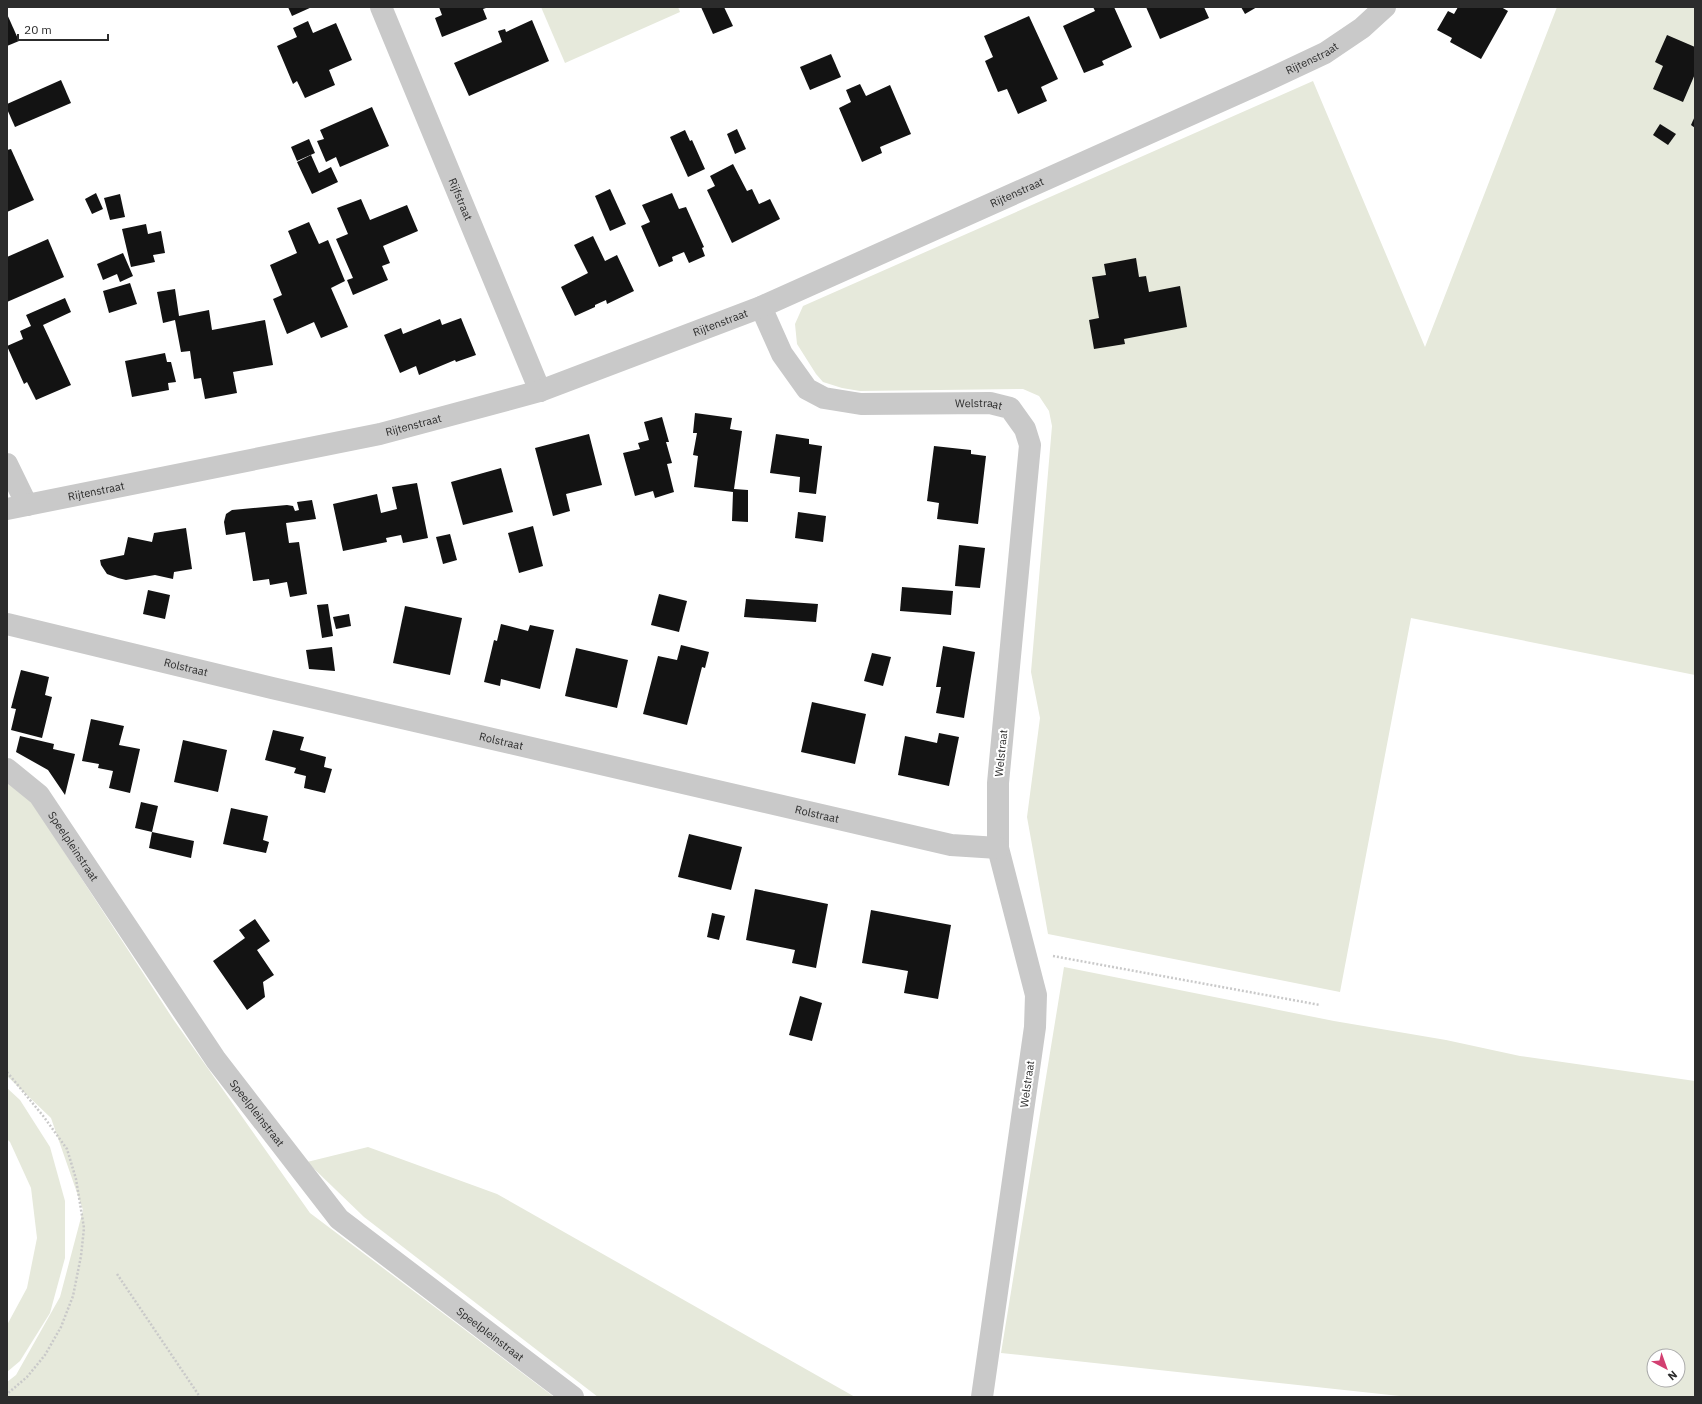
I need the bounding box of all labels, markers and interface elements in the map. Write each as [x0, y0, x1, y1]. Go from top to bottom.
scale bar [18, 16, 108, 42]
text: 20 m [24, 22, 52, 37]
street label: Rijtenstraat [1283, 39, 1341, 78]
street label: Rijtenstraat [988, 174, 1046, 210]
street label: Rijfstraat [446, 176, 476, 223]
street label: Rijtenstraat [691, 306, 750, 339]
street label: Welstraat [955, 396, 1004, 413]
street label: Rijtenstraat [384, 411, 443, 439]
street label: Rijtenstraat [67, 479, 126, 504]
street label: Rolstraat [162, 655, 209, 679]
street label: Rolstraat [478, 729, 525, 753]
street label: Welstraat [992, 729, 1010, 777]
street label: Rolstraat [794, 802, 841, 826]
street label: Speelpleinstraat [45, 809, 102, 884]
street label: Welstraat [1017, 1059, 1037, 1108]
street label: Speelpleinstraat [227, 1077, 287, 1150]
street label: Speelpleinstraat [454, 1304, 527, 1364]
north arrow [1646, 1348, 1686, 1388]
text: N [1665, 1368, 1680, 1383]

